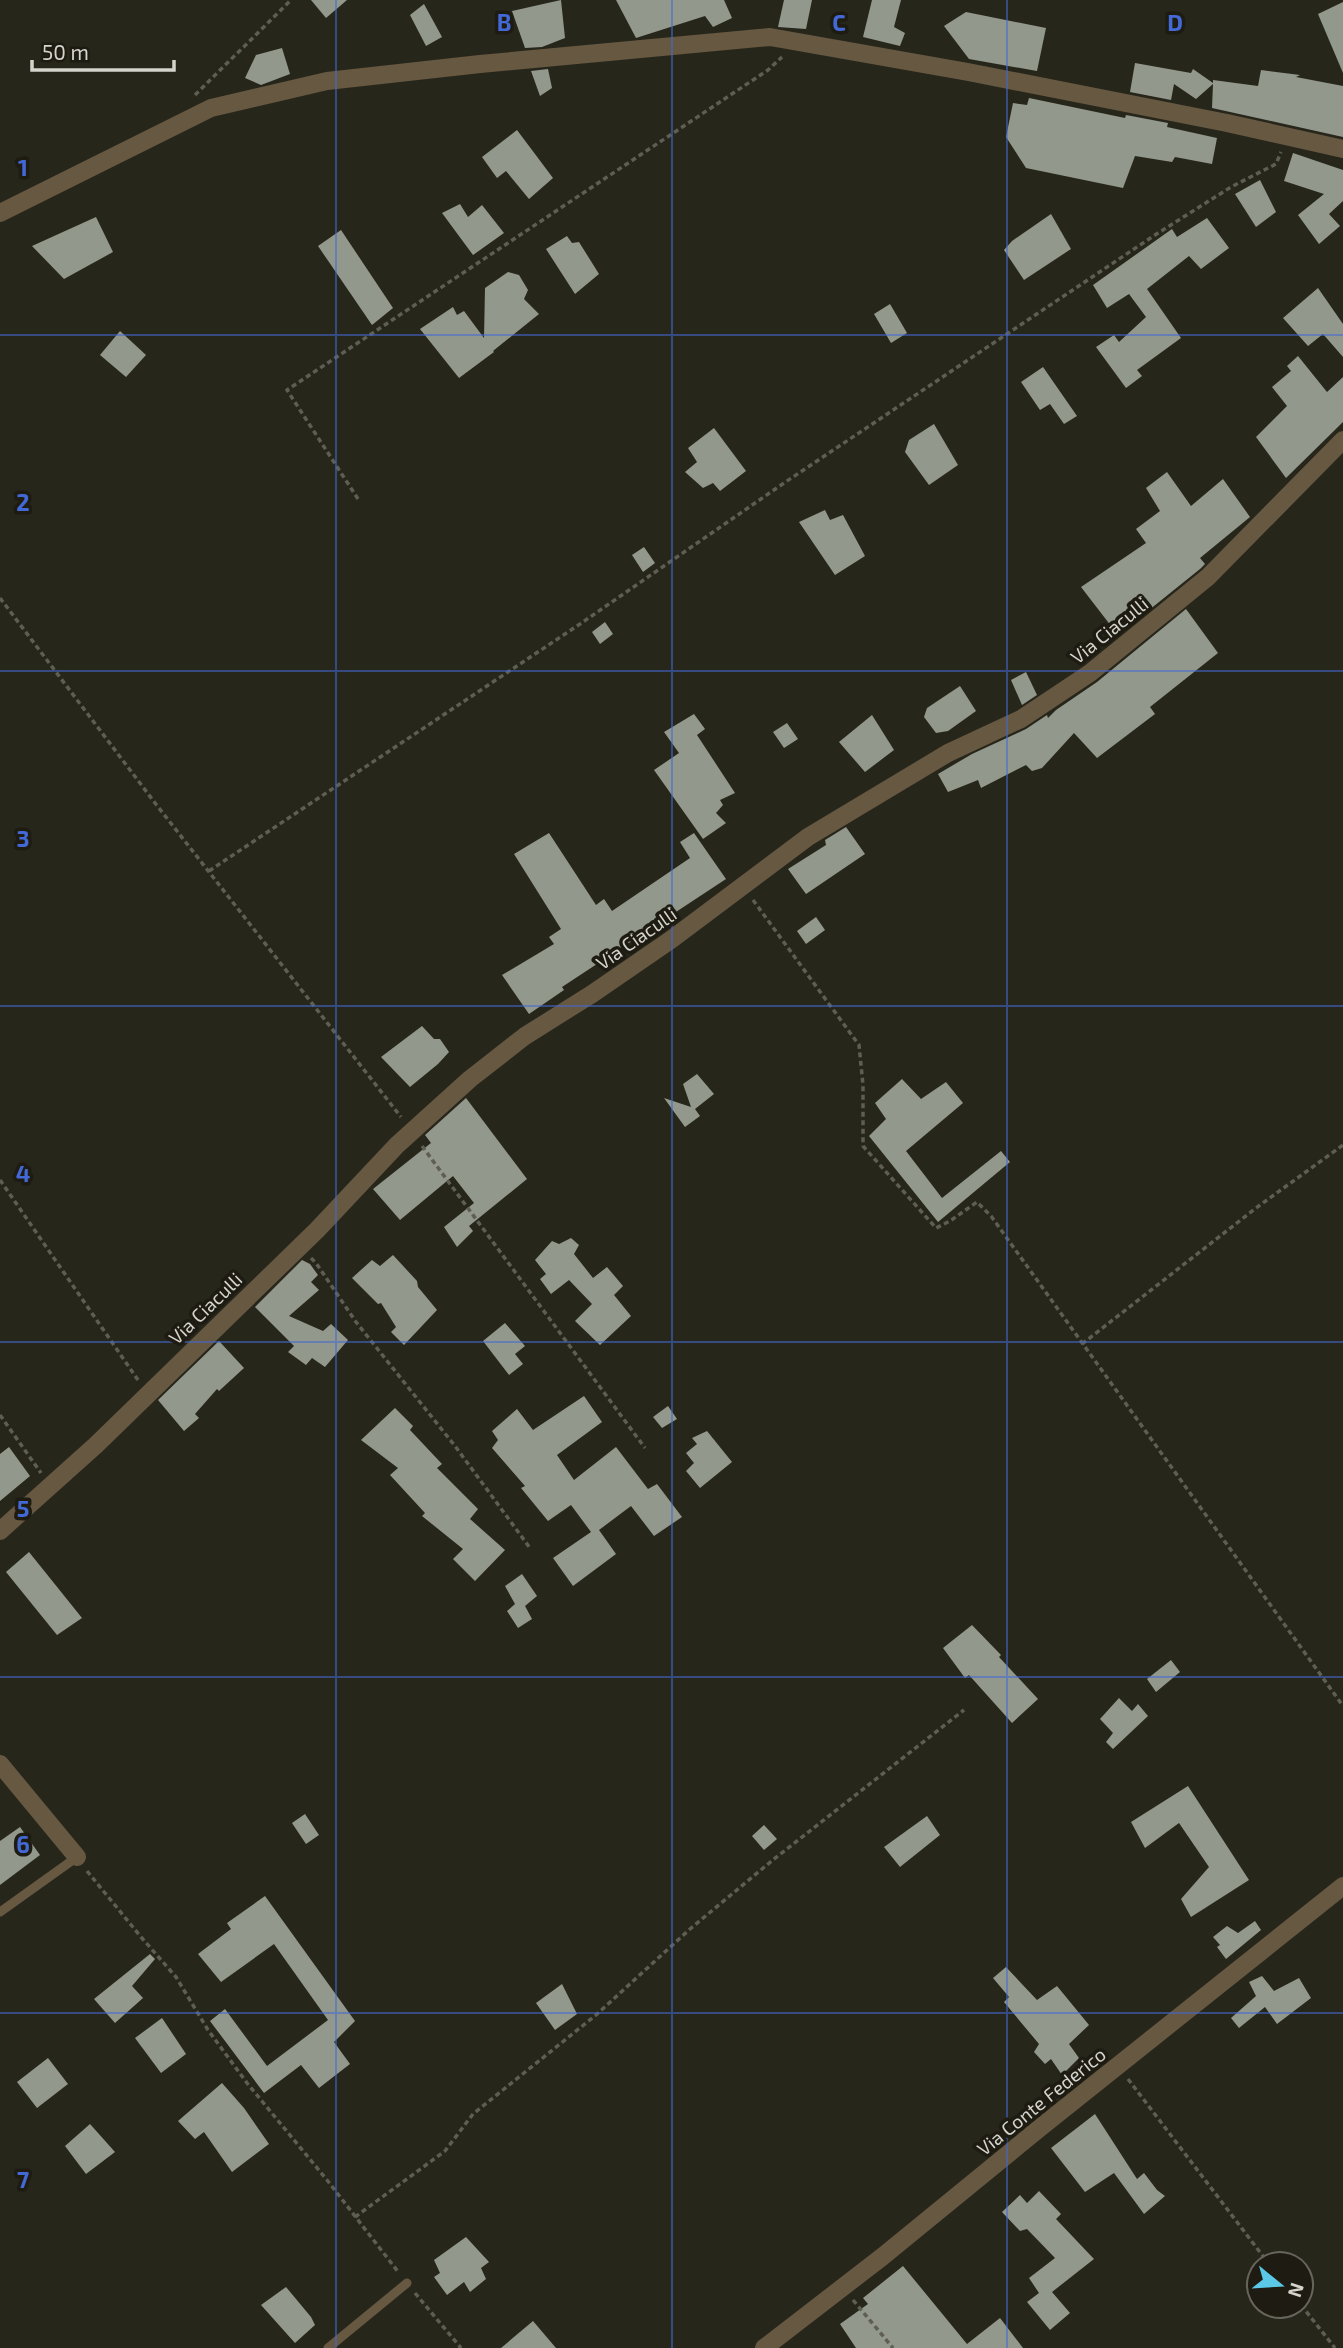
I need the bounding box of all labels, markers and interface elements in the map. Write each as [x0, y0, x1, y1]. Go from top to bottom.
text: B [497, 8, 511, 36]
text: C [832, 8, 846, 36]
text: D [1167, 8, 1183, 36]
scale bar [32, 28, 173, 72]
text: 50 m [42, 39, 89, 64]
text: 1 [18, 153, 28, 181]
text: 2 [16, 488, 30, 516]
street label: Via Ciaculli [1066, 592, 1152, 668]
text: 3 [16, 824, 30, 852]
street label: Via Ciaculli [591, 902, 681, 974]
text: 4 [16, 1159, 30, 1187]
street label: Via Ciaculli [164, 1267, 246, 1349]
text: 5 [17, 1494, 29, 1522]
text: 6 [16, 1830, 30, 1858]
street label: Via Conte Federico [972, 2042, 1110, 2160]
text: 7 [17, 2165, 29, 2193]
north arrow [1245, 2250, 1315, 2320]
text: N [1284, 2280, 1310, 2300]

